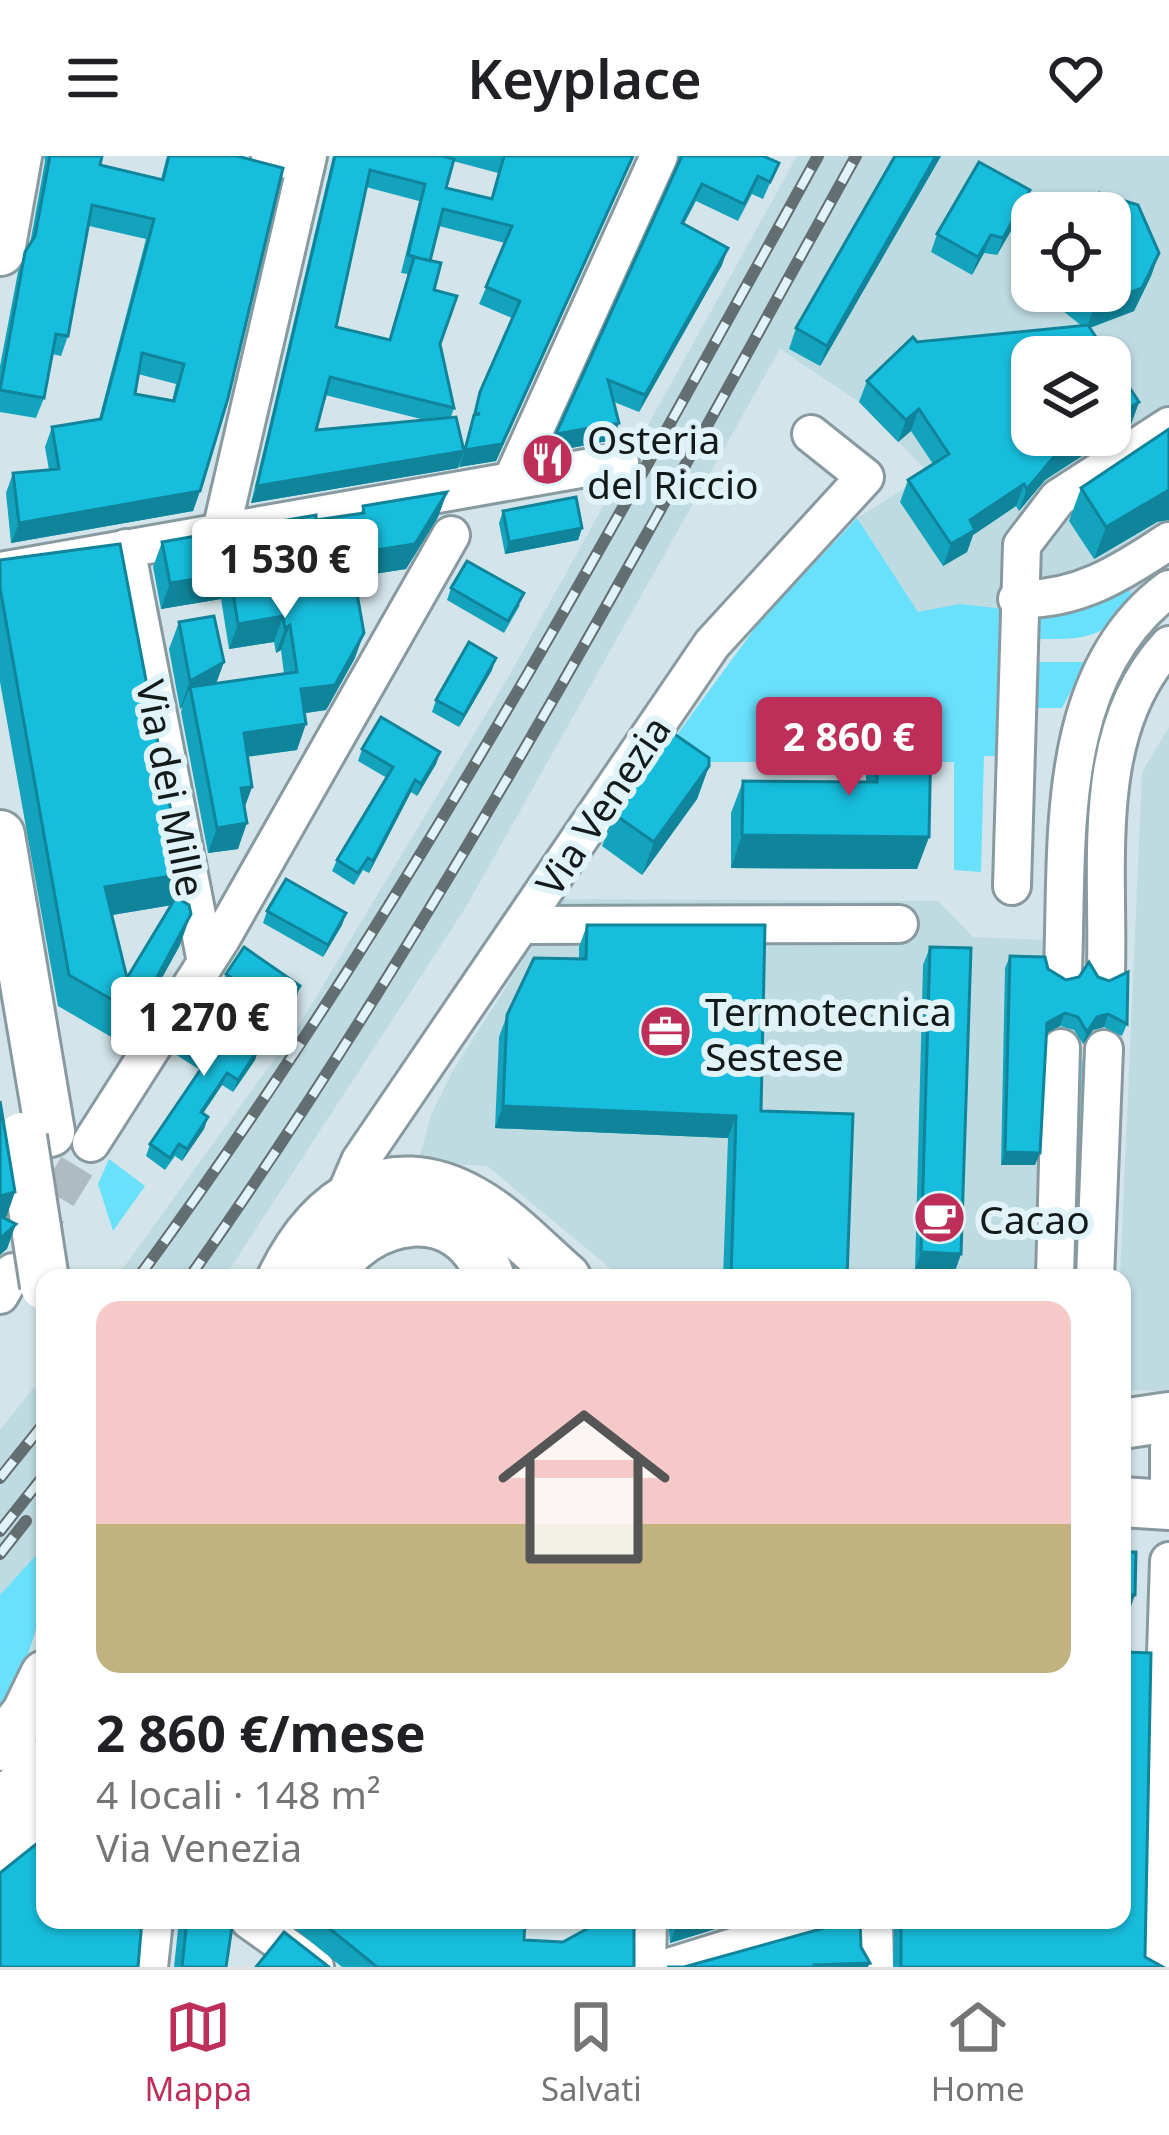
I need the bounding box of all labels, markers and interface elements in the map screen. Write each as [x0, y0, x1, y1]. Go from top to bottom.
text: Keyplace [467, 41, 702, 115]
icon: menu [60, 45, 126, 111]
icon: heart [1043, 45, 1109, 111]
map controls [1011, 192, 1131, 456]
button: locate [1011, 192, 1131, 312]
button: layers [1011, 336, 1131, 456]
place label: Osteria del Riccio [587, 412, 759, 510]
restaurant icon: Osteria del Riccio [520, 432, 576, 488]
pin: 1 530 € [174, 519, 396, 621]
text: 1 530 € [219, 531, 351, 584]
street label: Via dei Mille [125, 675, 219, 901]
pin: 2 860 € [738, 697, 960, 799]
street label: Via Venezia [522, 705, 682, 905]
text: 2 860 € [783, 709, 915, 762]
pin: 1 270 € [93, 977, 315, 1079]
place label: Termotecnica Sestese [705, 984, 952, 1082]
text: 1 270 € [138, 989, 270, 1042]
office icon: Termotecnica Sestese [638, 1004, 694, 1060]
cafe icon: Cacao [912, 1190, 968, 1246]
place label: Cacao [979, 1192, 1090, 1245]
icon: home [476, 1379, 692, 1595]
text: 2 860 €/mese [96, 1697, 426, 1767]
text: 4 locali · 148 m² [96, 1767, 381, 1820]
text: Via Venezia [96, 1820, 302, 1873]
tab: Mappa [144, 1994, 252, 2111]
tab: Salvati [541, 1994, 642, 2111]
tab: Home [931, 1994, 1025, 2111]

